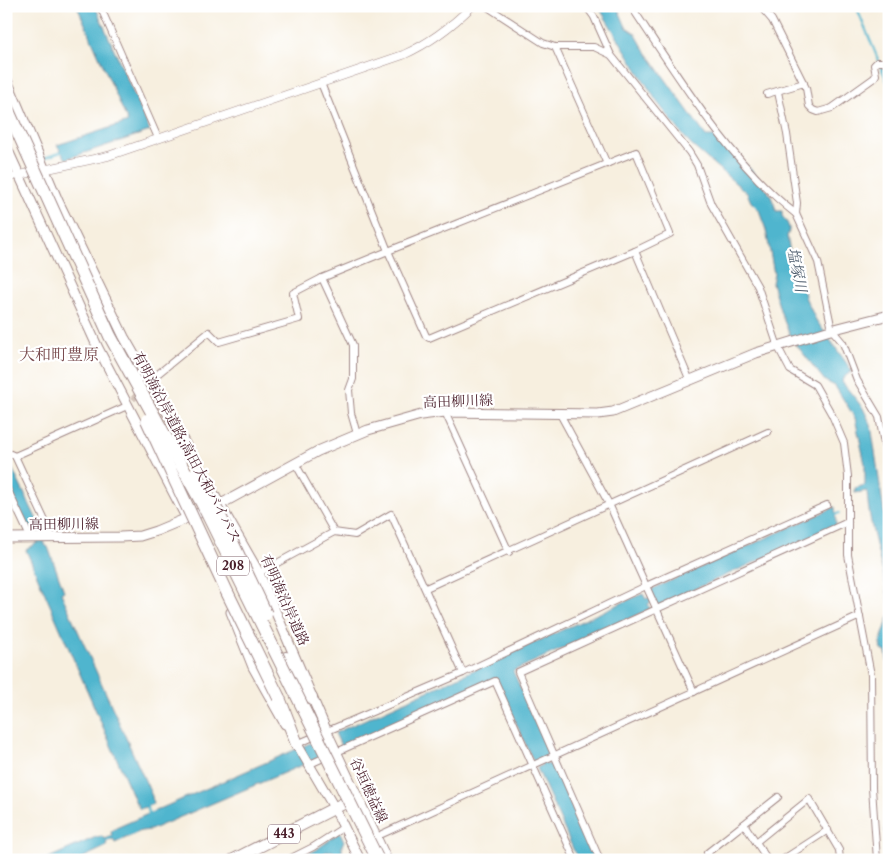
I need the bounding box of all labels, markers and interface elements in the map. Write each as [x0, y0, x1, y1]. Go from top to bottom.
water label: 塩塚川 [784, 246, 811, 296]
district label: 大和町豊原 [19, 344, 99, 364]
street label: 有明海沿岸道路;高田大和バイパス [129, 348, 245, 546]
street label: 高田柳川線 [423, 391, 493, 411]
street label: 高田柳川線 [29, 514, 99, 534]
street label: 有明海沿岸道路 [257, 552, 313, 648]
road number: 208 [217, 556, 249, 576]
street label: 谷垣徳益線 [346, 754, 392, 826]
road number: 443 [268, 824, 300, 844]

